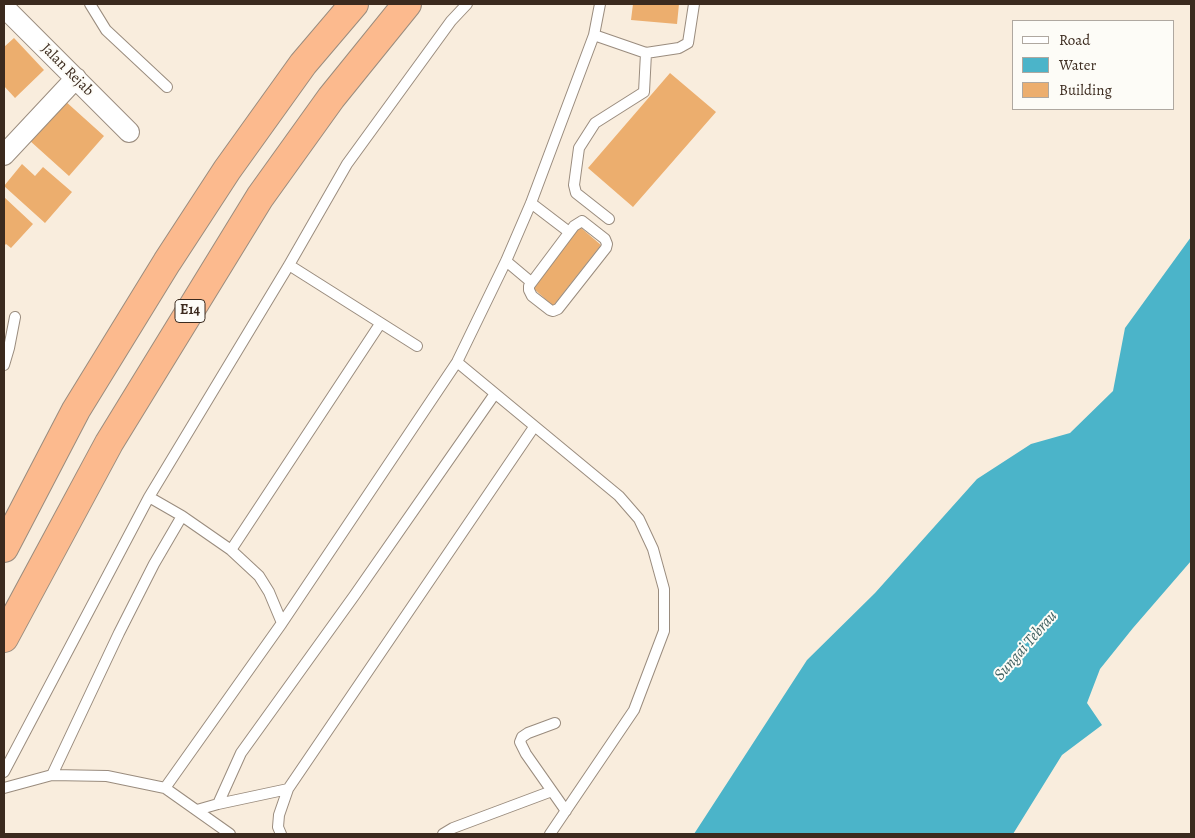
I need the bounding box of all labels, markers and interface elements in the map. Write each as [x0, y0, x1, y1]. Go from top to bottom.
legend [1012, 20, 1175, 110]
text: Road [1059, 30, 1090, 50]
street label: Jalan Rejab [37, 40, 97, 100]
text: Water [1059, 55, 1096, 75]
text: Building [1059, 80, 1112, 100]
road number: E14 [175, 300, 205, 322]
water label: Sungai Tebrau [990, 607, 1062, 685]

